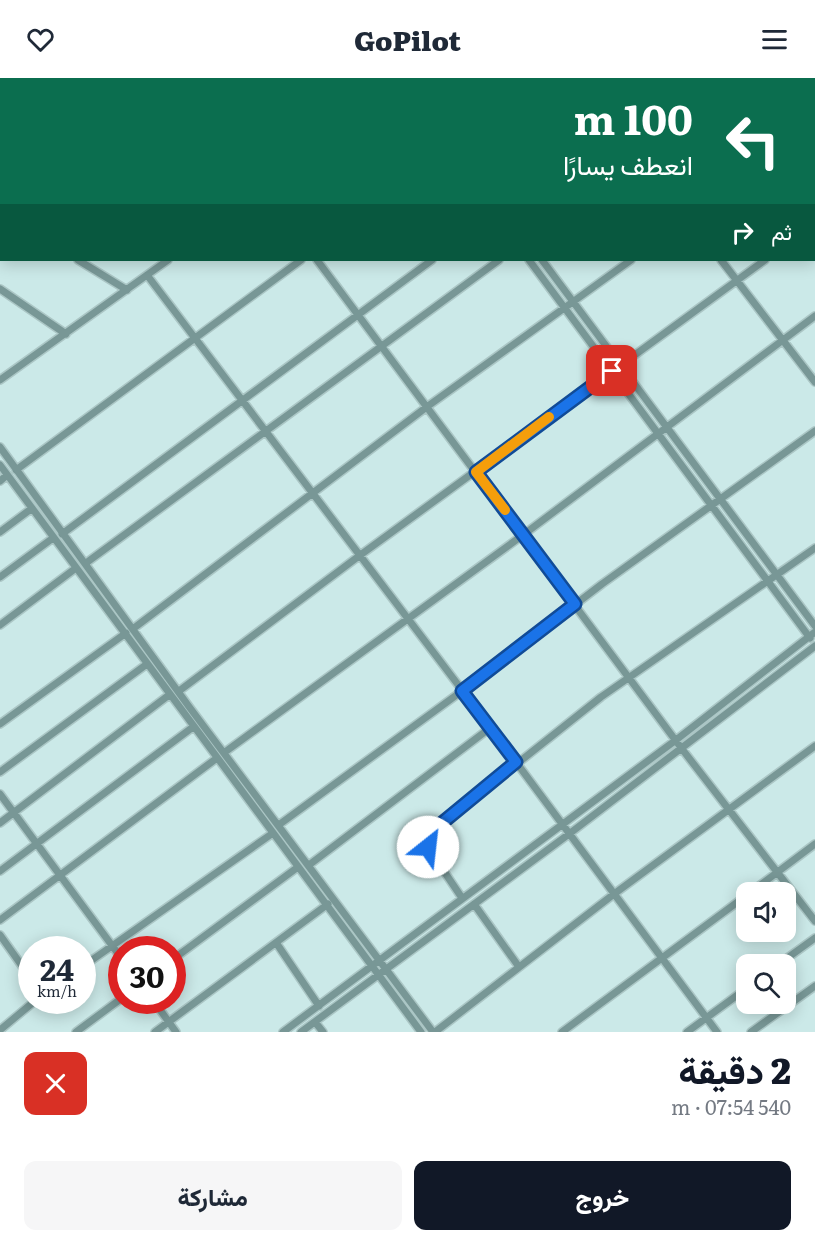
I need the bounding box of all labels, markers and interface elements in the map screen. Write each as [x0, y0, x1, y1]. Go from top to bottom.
text: GoPilot [354, 19, 461, 59]
icon: heart [24, 23, 57, 56]
icon: menu [758, 23, 791, 56]
text: 100 m [574, 86, 693, 148]
icon: left [714, 102, 792, 180]
text: انعطف يسارًا [563, 143, 693, 183]
text: ثم [771, 214, 792, 247]
icon: right [726, 216, 759, 249]
pin [586, 345, 637, 396]
icon: arrive [595, 354, 628, 387]
position arrow [396, 815, 460, 879]
map controls [736, 882, 796, 1014]
button: sound [736, 882, 796, 942]
speed limit sign: 30 [108, 936, 186, 1014]
text: 24 [40, 946, 74, 990]
button: search [736, 954, 796, 1014]
text: km/h [37, 979, 77, 1002]
text: 2 دقيقة [679, 1042, 791, 1095]
button: close [24, 1052, 87, 1115]
text: 540 m · 07:54 [671, 1091, 791, 1121]
button: مشاركة [24, 1161, 402, 1230]
button: خروج [414, 1161, 791, 1230]

